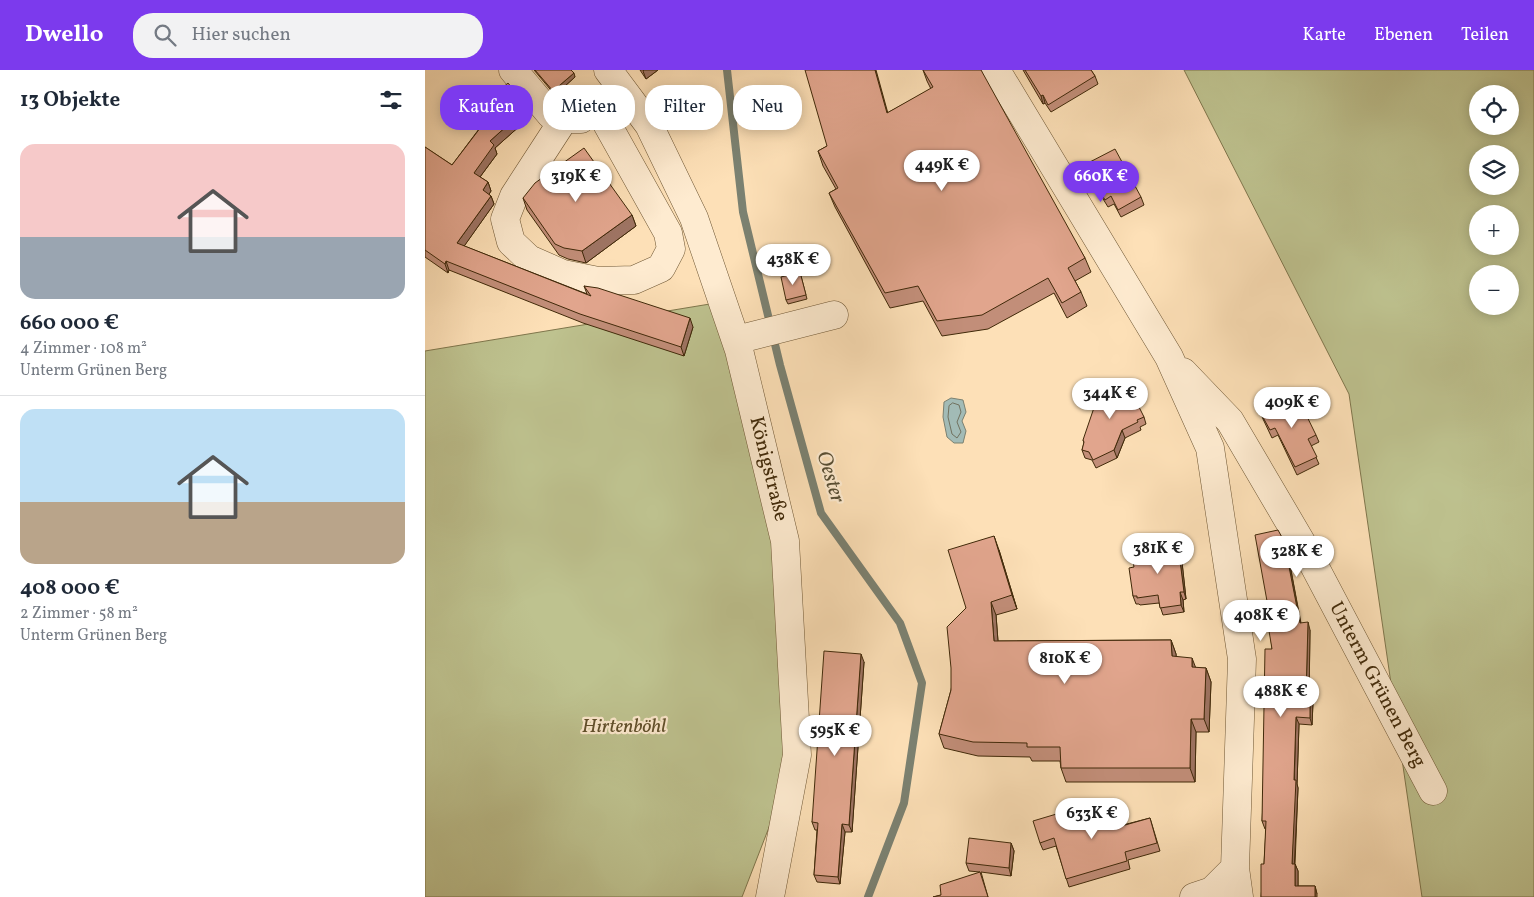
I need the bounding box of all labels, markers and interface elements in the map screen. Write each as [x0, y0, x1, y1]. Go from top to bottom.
search box [133, 13, 483, 58]
text: Dwello [25, 18, 103, 52]
icon: search [151, 21, 179, 49]
text: Hier suchen [191, 22, 291, 48]
text: Karte [1302, 23, 1346, 48]
text: Ebenen [1374, 23, 1433, 48]
text: Teilen [1461, 23, 1509, 48]
chip: Kaufen [440, 85, 533, 130]
chip: Mieten [543, 85, 635, 130]
chip: Filter [645, 85, 723, 130]
chip: Neu [733, 85, 802, 130]
map controls [1469, 85, 1519, 315]
button: locate [1469, 85, 1519, 135]
text: 13 Objekte [20, 86, 120, 115]
icon: filters [377, 86, 405, 114]
button: layers [1469, 145, 1519, 195]
pin: 449K € [901, 150, 983, 192]
text: 449K € [915, 155, 969, 177]
pin: 319K € [535, 160, 617, 203]
pin: 660K € [1060, 160, 1142, 203]
text: 319K € [551, 166, 601, 188]
text: 660K € [1074, 166, 1128, 188]
icon: home [168, 176, 258, 266]
button: + [1469, 205, 1519, 255]
pin: 438K € [752, 244, 834, 286]
text: 438K € [767, 249, 819, 271]
button: − [1469, 265, 1519, 315]
text: 660 000 € [20, 309, 119, 338]
text: 4 Zimmer · 108 m² [20, 338, 147, 360]
text: Unterm Grünen Berg [20, 360, 167, 382]
pin: 344K € [1069, 378, 1151, 420]
text: 344K € [1083, 383, 1137, 405]
pin: 409K € [1251, 386, 1333, 429]
text: 409K € [1265, 392, 1319, 414]
street label: Königstraße [741, 414, 795, 524]
icon: home [168, 442, 258, 532]
water label: Oester [808, 447, 852, 507]
pin: 381K € [1117, 532, 1199, 575]
pin: 328K € [1256, 536, 1338, 578]
text: 381K € [1133, 538, 1183, 560]
text: 328K € [1271, 541, 1323, 563]
text: 408 000 € [20, 574, 120, 603]
street label: Unterm Grünen Berg [1321, 597, 1433, 773]
pin: 408K € [1220, 600, 1302, 642]
text: 2 Zimmer · 58 m² [20, 603, 138, 625]
text: 408K € [1234, 605, 1288, 627]
text: Unterm Grünen Berg [20, 625, 167, 647]
pin: 810K € [1024, 642, 1106, 685]
text: 810K € [1039, 648, 1091, 670]
pin: 488K € [1240, 676, 1322, 718]
text: 488K € [1254, 681, 1308, 703]
park label: Hirtenböhl [582, 713, 666, 741]
pin: 595K € [794, 714, 876, 757]
text: 595K € [810, 720, 860, 742]
pin: 633K € [1051, 798, 1133, 840]
text: 633K € [1066, 803, 1118, 825]

